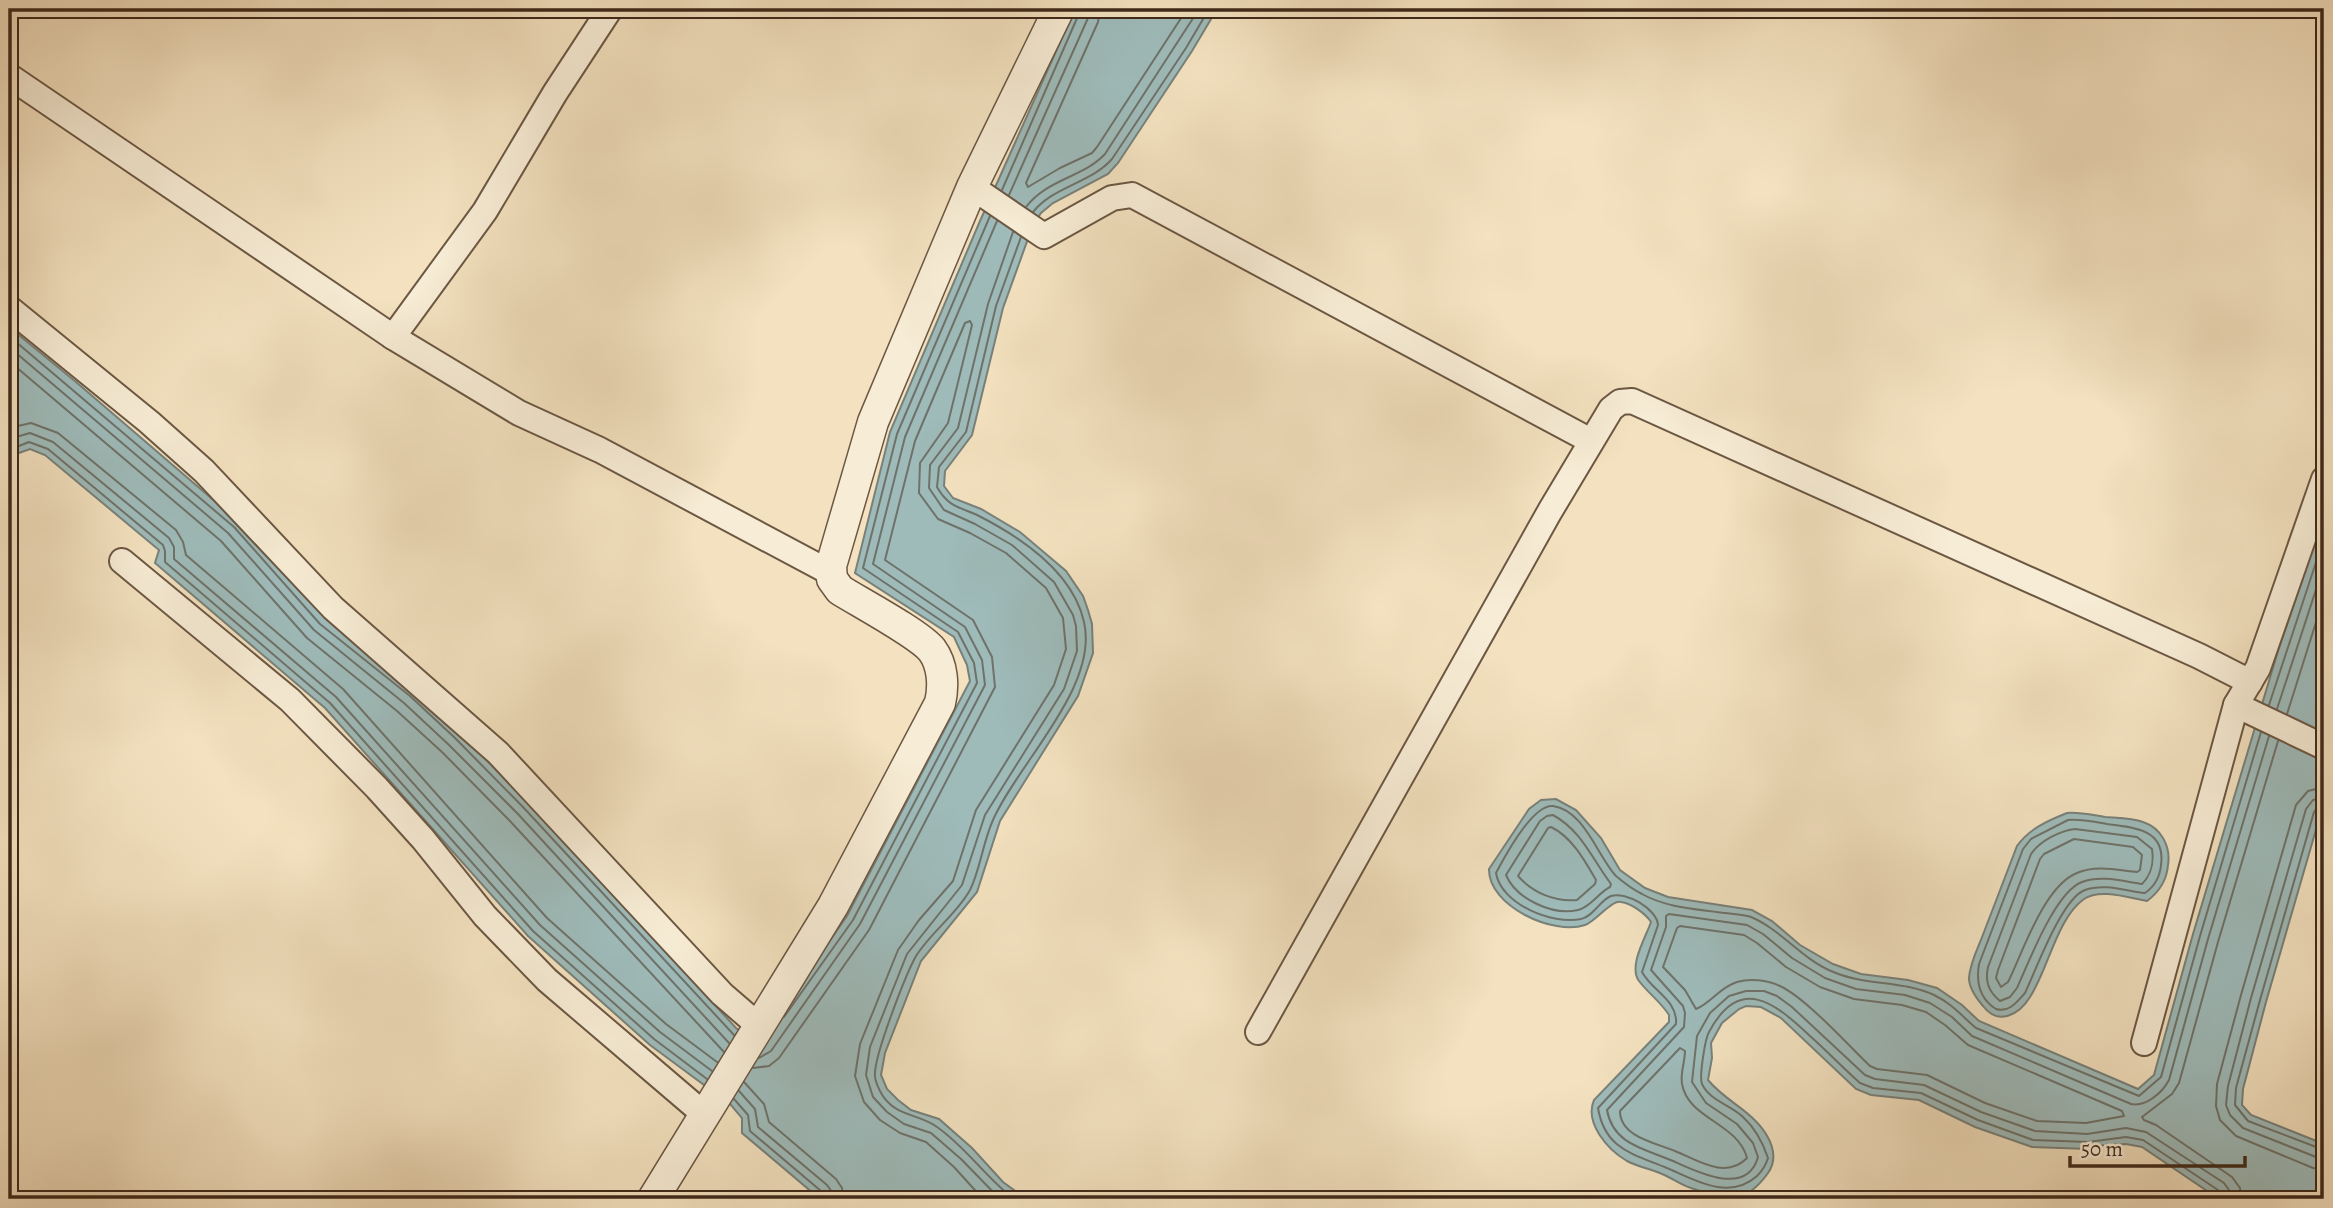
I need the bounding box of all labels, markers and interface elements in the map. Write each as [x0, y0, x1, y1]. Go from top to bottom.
scale bar [2070, 1124, 2246, 1168]
text: 50 m [2081, 1135, 2123, 1163]

